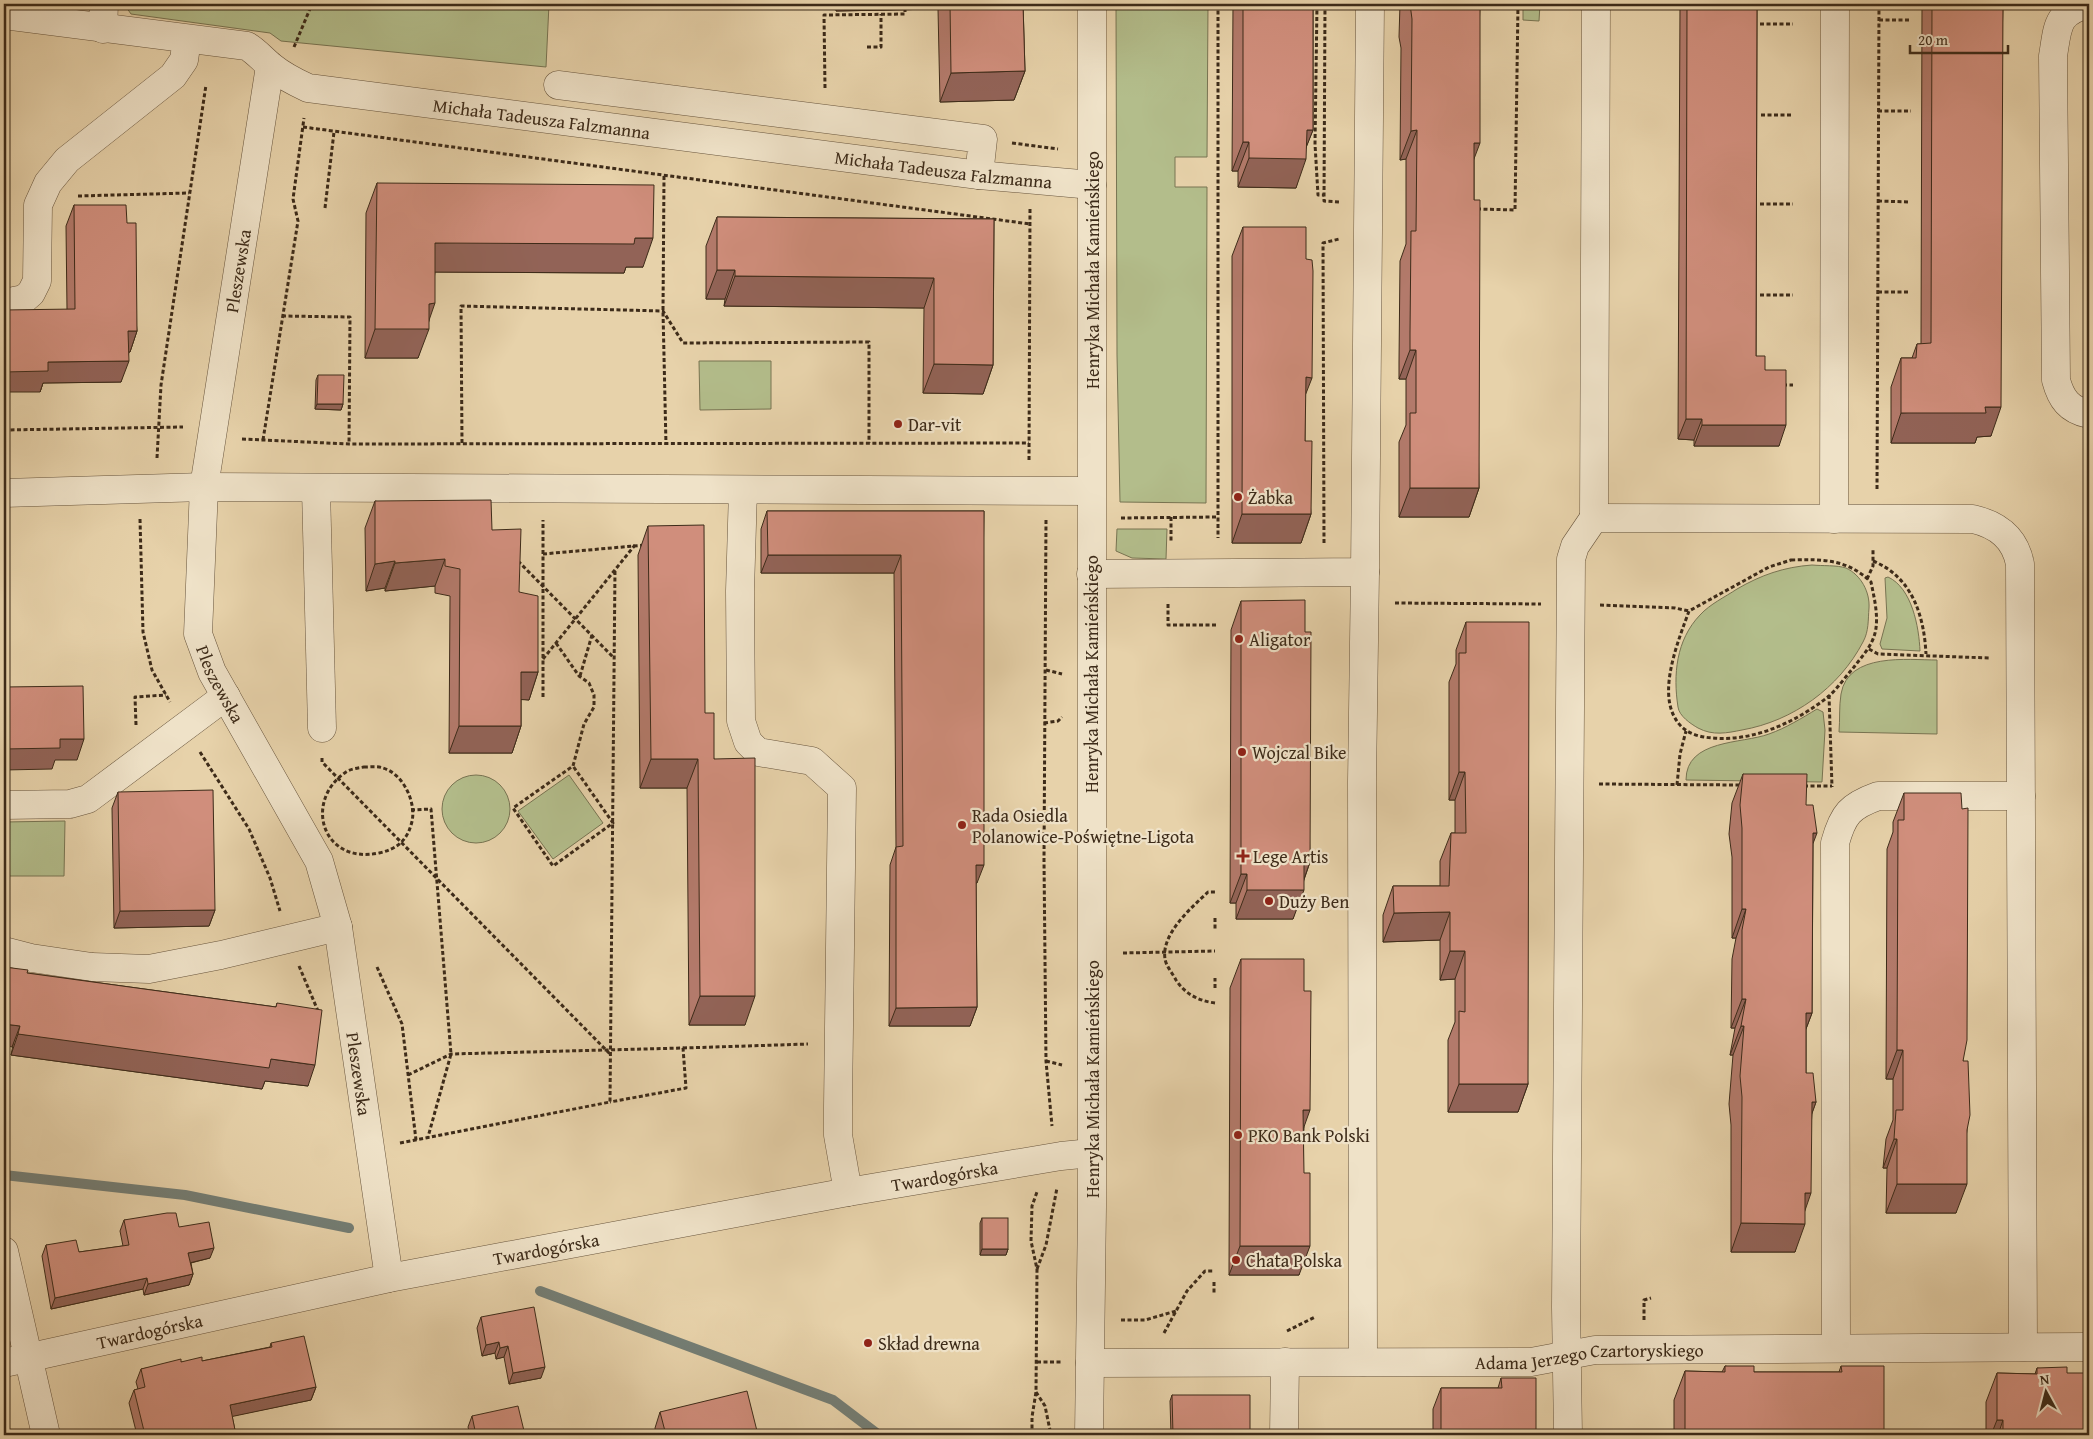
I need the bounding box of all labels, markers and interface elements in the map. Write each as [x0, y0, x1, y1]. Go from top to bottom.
scale bar [1910, 22, 2008, 54]
text: 20 m [1918, 29, 1949, 50]
street label: Michała Tadeusza Falzmanna [431, 91, 652, 146]
street label: Michała Tadeusza Falzmanna [833, 143, 1054, 195]
street label: Henryka Michała Kamieńskiego [1079, 151, 1106, 389]
street label: Pleszewska [218, 227, 258, 315]
place label: Dar-vit [908, 411, 962, 438]
marker: Dar-vit [892, 418, 904, 430]
place label: Żabka [1248, 484, 1294, 511]
marker: Żabka [1232, 491, 1244, 503]
street label: Henryka Michała Kamieńskiego [1078, 555, 1105, 793]
place label: Aligator [1249, 626, 1311, 653]
marker: Aligator [1233, 633, 1245, 645]
street label: Pleszewska [190, 641, 252, 728]
place label: Wojczal Bike [1252, 739, 1346, 766]
marker: Wojczal Bike [1236, 746, 1248, 758]
place label: Rada Osiedla Polanowice-Poświętne-Ligota [972, 802, 1195, 850]
marker: Rada Osiedla Polanowice-Poświętne-Ligota [956, 819, 968, 831]
place label: Lege Artis [1253, 843, 1328, 870]
marker: Lege Artis [1237, 850, 1249, 862]
place label: Duży Ben [1279, 888, 1349, 915]
marker: Duży Ben [1263, 895, 1275, 907]
street label: Henryka Michała Kamieńskiego [1079, 960, 1106, 1198]
street label: Pleszewska [340, 1030, 379, 1118]
place label: PKO Bank Polski [1248, 1122, 1370, 1149]
marker: PKO Bank Polski [1232, 1129, 1244, 1141]
street label: Twardogórska [889, 1153, 1000, 1198]
street label: Twardogórska [491, 1225, 602, 1272]
place label: Chata Polska [1246, 1247, 1342, 1274]
marker: Chata Polska [1230, 1254, 1242, 1266]
street label: Twardogórska [94, 1306, 205, 1356]
place label: Skład drewna [878, 1330, 980, 1357]
street label: Adama Jerzego Czartoryskiego [1475, 1336, 1704, 1376]
marker: Skład drewna [862, 1337, 874, 1349]
north arrow [2020, 1366, 2070, 1416]
text: N [2039, 1369, 2051, 1390]

